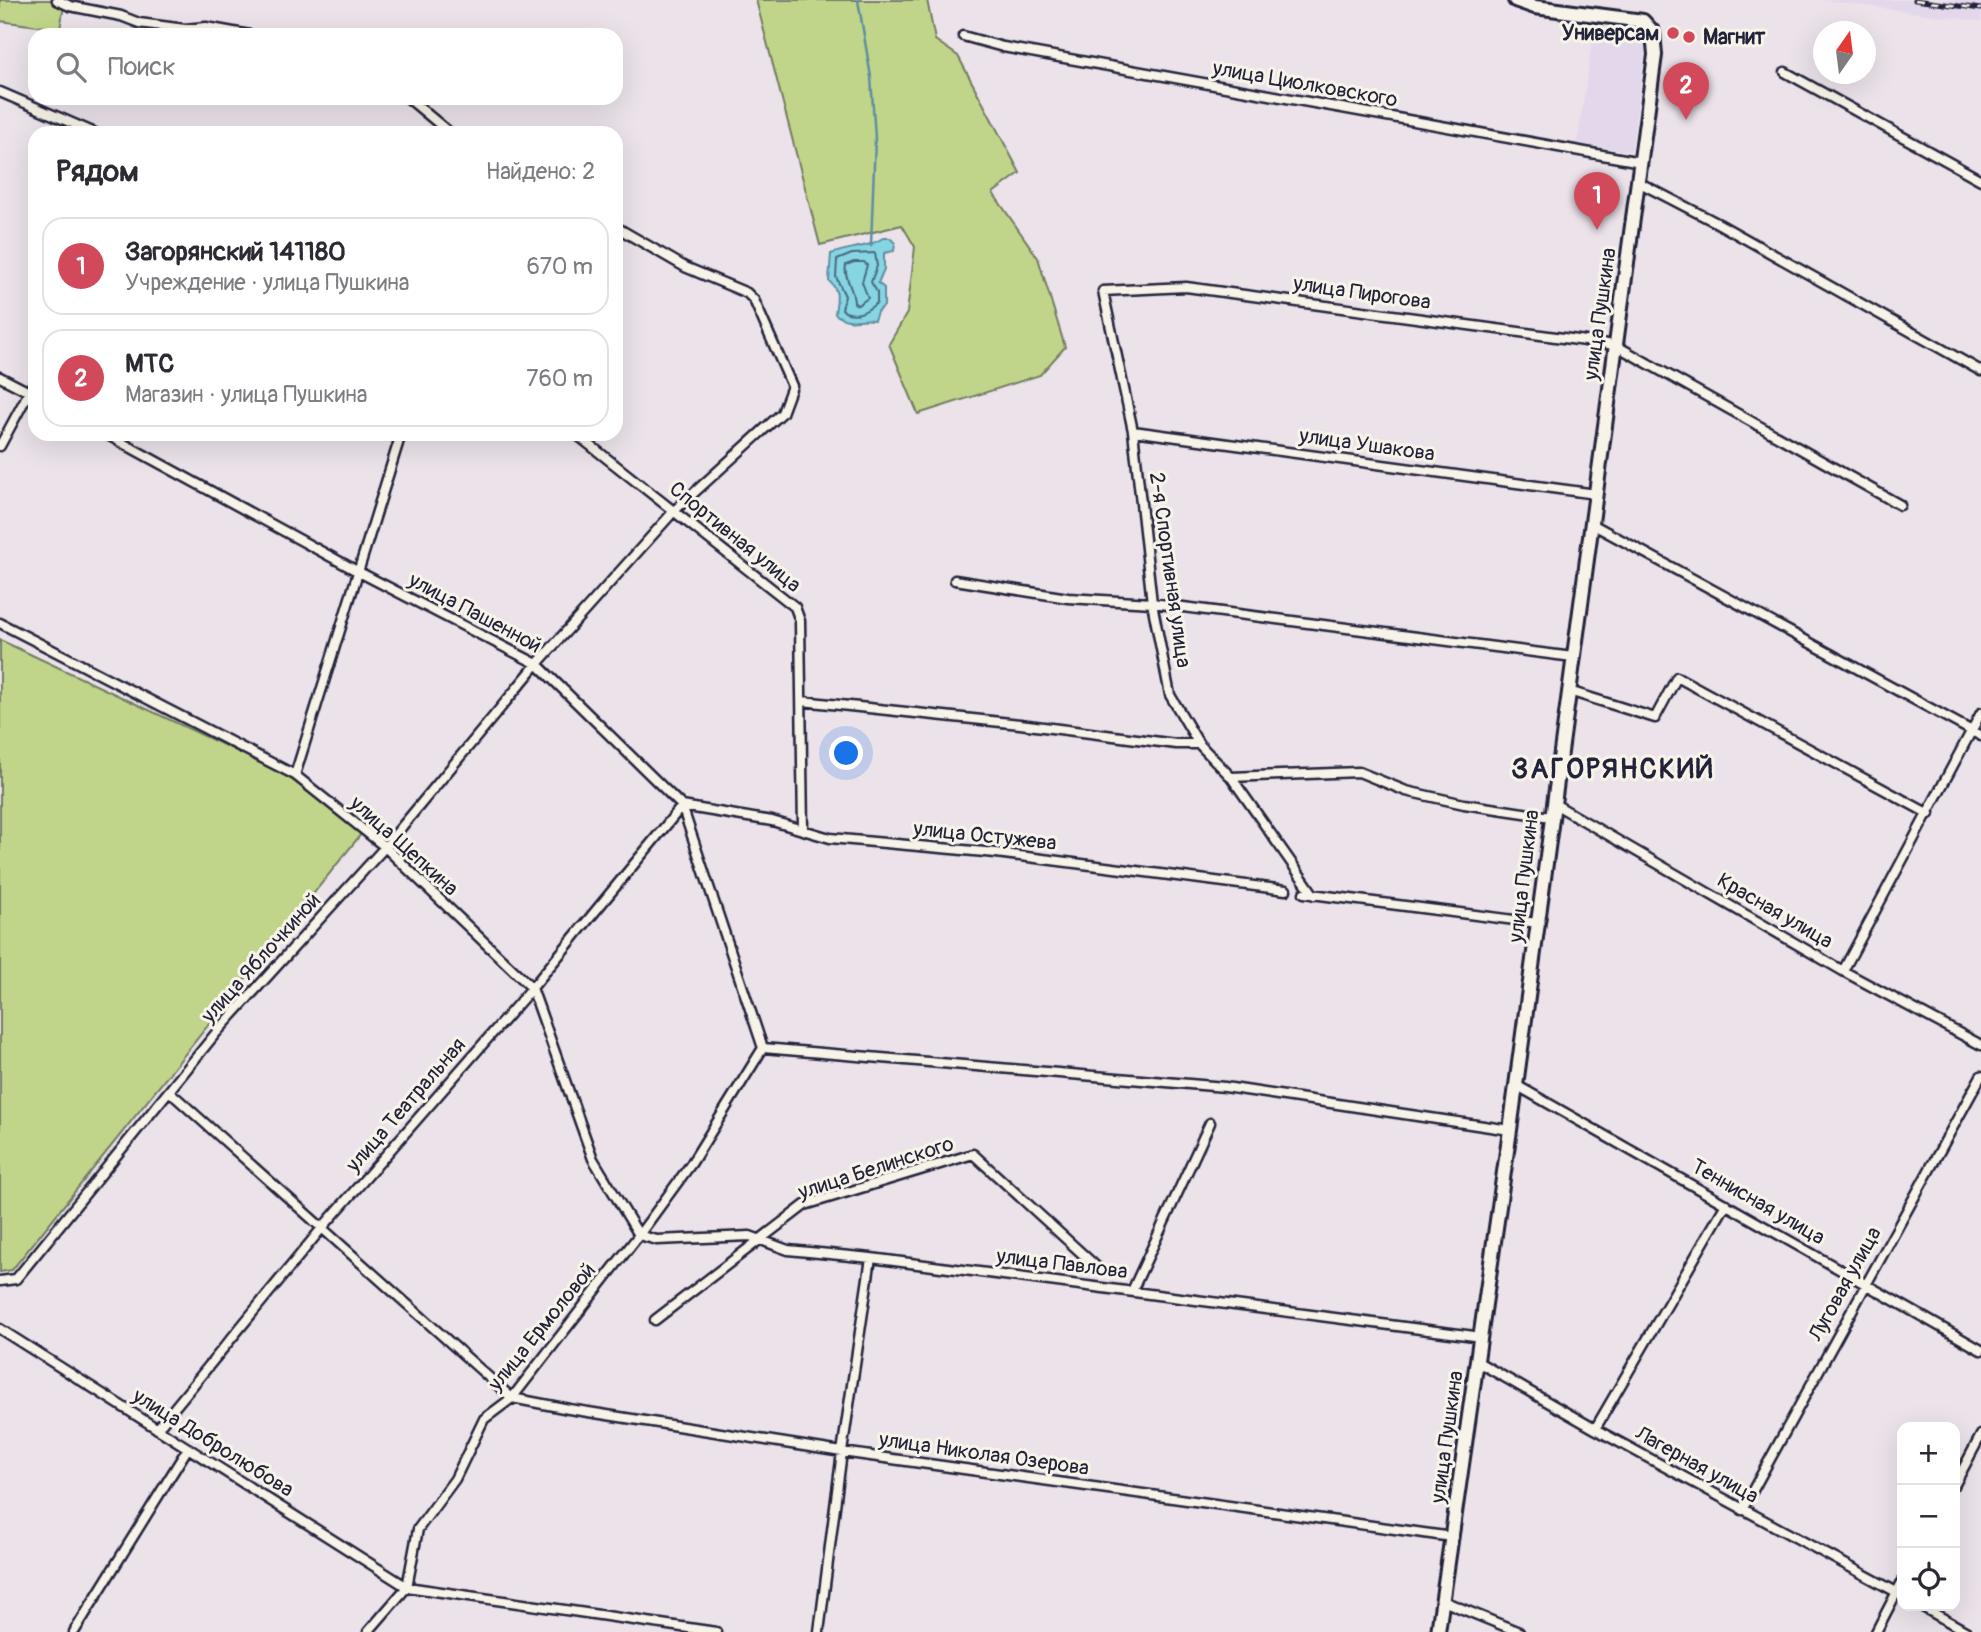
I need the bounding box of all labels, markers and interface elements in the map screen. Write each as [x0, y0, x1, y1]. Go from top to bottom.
place label: Универсам [1562, 20, 1659, 47]
north arrow [1813, 21, 1876, 84]
place label: Магнит [1703, 24, 1766, 51]
marker: Универсам [1665, 25, 1681, 41]
search box [28, 28, 623, 105]
marker: Магнит [1681, 29, 1697, 45]
icon: search [52, 48, 90, 86]
text: Поиск [108, 51, 176, 83]
street label: улица Циолковского [1210, 54, 1399, 114]
pin: 2 [1663, 62, 1709, 120]
text: Рядом [56, 153, 139, 190]
text: Найдено: 2 [486, 157, 595, 186]
pin: 1 [1574, 172, 1620, 230]
text: Загорянский 141180 [125, 236, 346, 268]
street label: улица Пушкина [1577, 246, 1623, 383]
text: 1 [77, 252, 86, 281]
text: 670 m [527, 252, 593, 281]
text: Учреждение · улица Пушкина [125, 268, 409, 297]
street label: улица Пирогова [1291, 270, 1432, 316]
text: МТС [125, 348, 174, 380]
text: 2 [75, 364, 87, 393]
text: 760 m [526, 364, 593, 393]
text: Магазин · улица Пушкина [125, 380, 367, 409]
street label: улица Ушакова [1297, 422, 1436, 468]
street label: 2-я Спортивная улица [1143, 471, 1197, 669]
street label: Спортивная улица [664, 476, 806, 598]
street label: улица Пашенной [403, 566, 546, 659]
your location [829, 736, 863, 770]
district label: ЗАГОРЯНСКИЙ [1512, 752, 1715, 787]
street label: улица Щепкина [343, 789, 464, 902]
street label: улица Пушкина [1502, 808, 1546, 945]
street label: улица Остужева [911, 815, 1058, 857]
street label: Красная улица [1712, 867, 1838, 955]
street label: улица Яблочкиной [195, 887, 327, 1029]
street label: улица Театральная [340, 1032, 472, 1179]
street label: улица Белинского [794, 1130, 957, 1206]
street label: Теннисная улица [1686, 1153, 1830, 1251]
street label: Луговая улица [1802, 1222, 1888, 1347]
street label: улица Павлова [994, 1242, 1129, 1285]
street label: улица Ермоловой [482, 1258, 602, 1397]
street label: улица Пушкина [1424, 1369, 1470, 1506]
street label: улица Добролюбова [127, 1382, 299, 1503]
street label: Лагерная улица [1630, 1420, 1763, 1510]
map controls [1897, 1422, 1960, 1611]
button: + [1897, 1422, 1960, 1485]
street label: улица Николая Озерова [876, 1426, 1091, 1482]
button: − [1897, 1485, 1960, 1548]
button: locate [1897, 1548, 1960, 1611]

